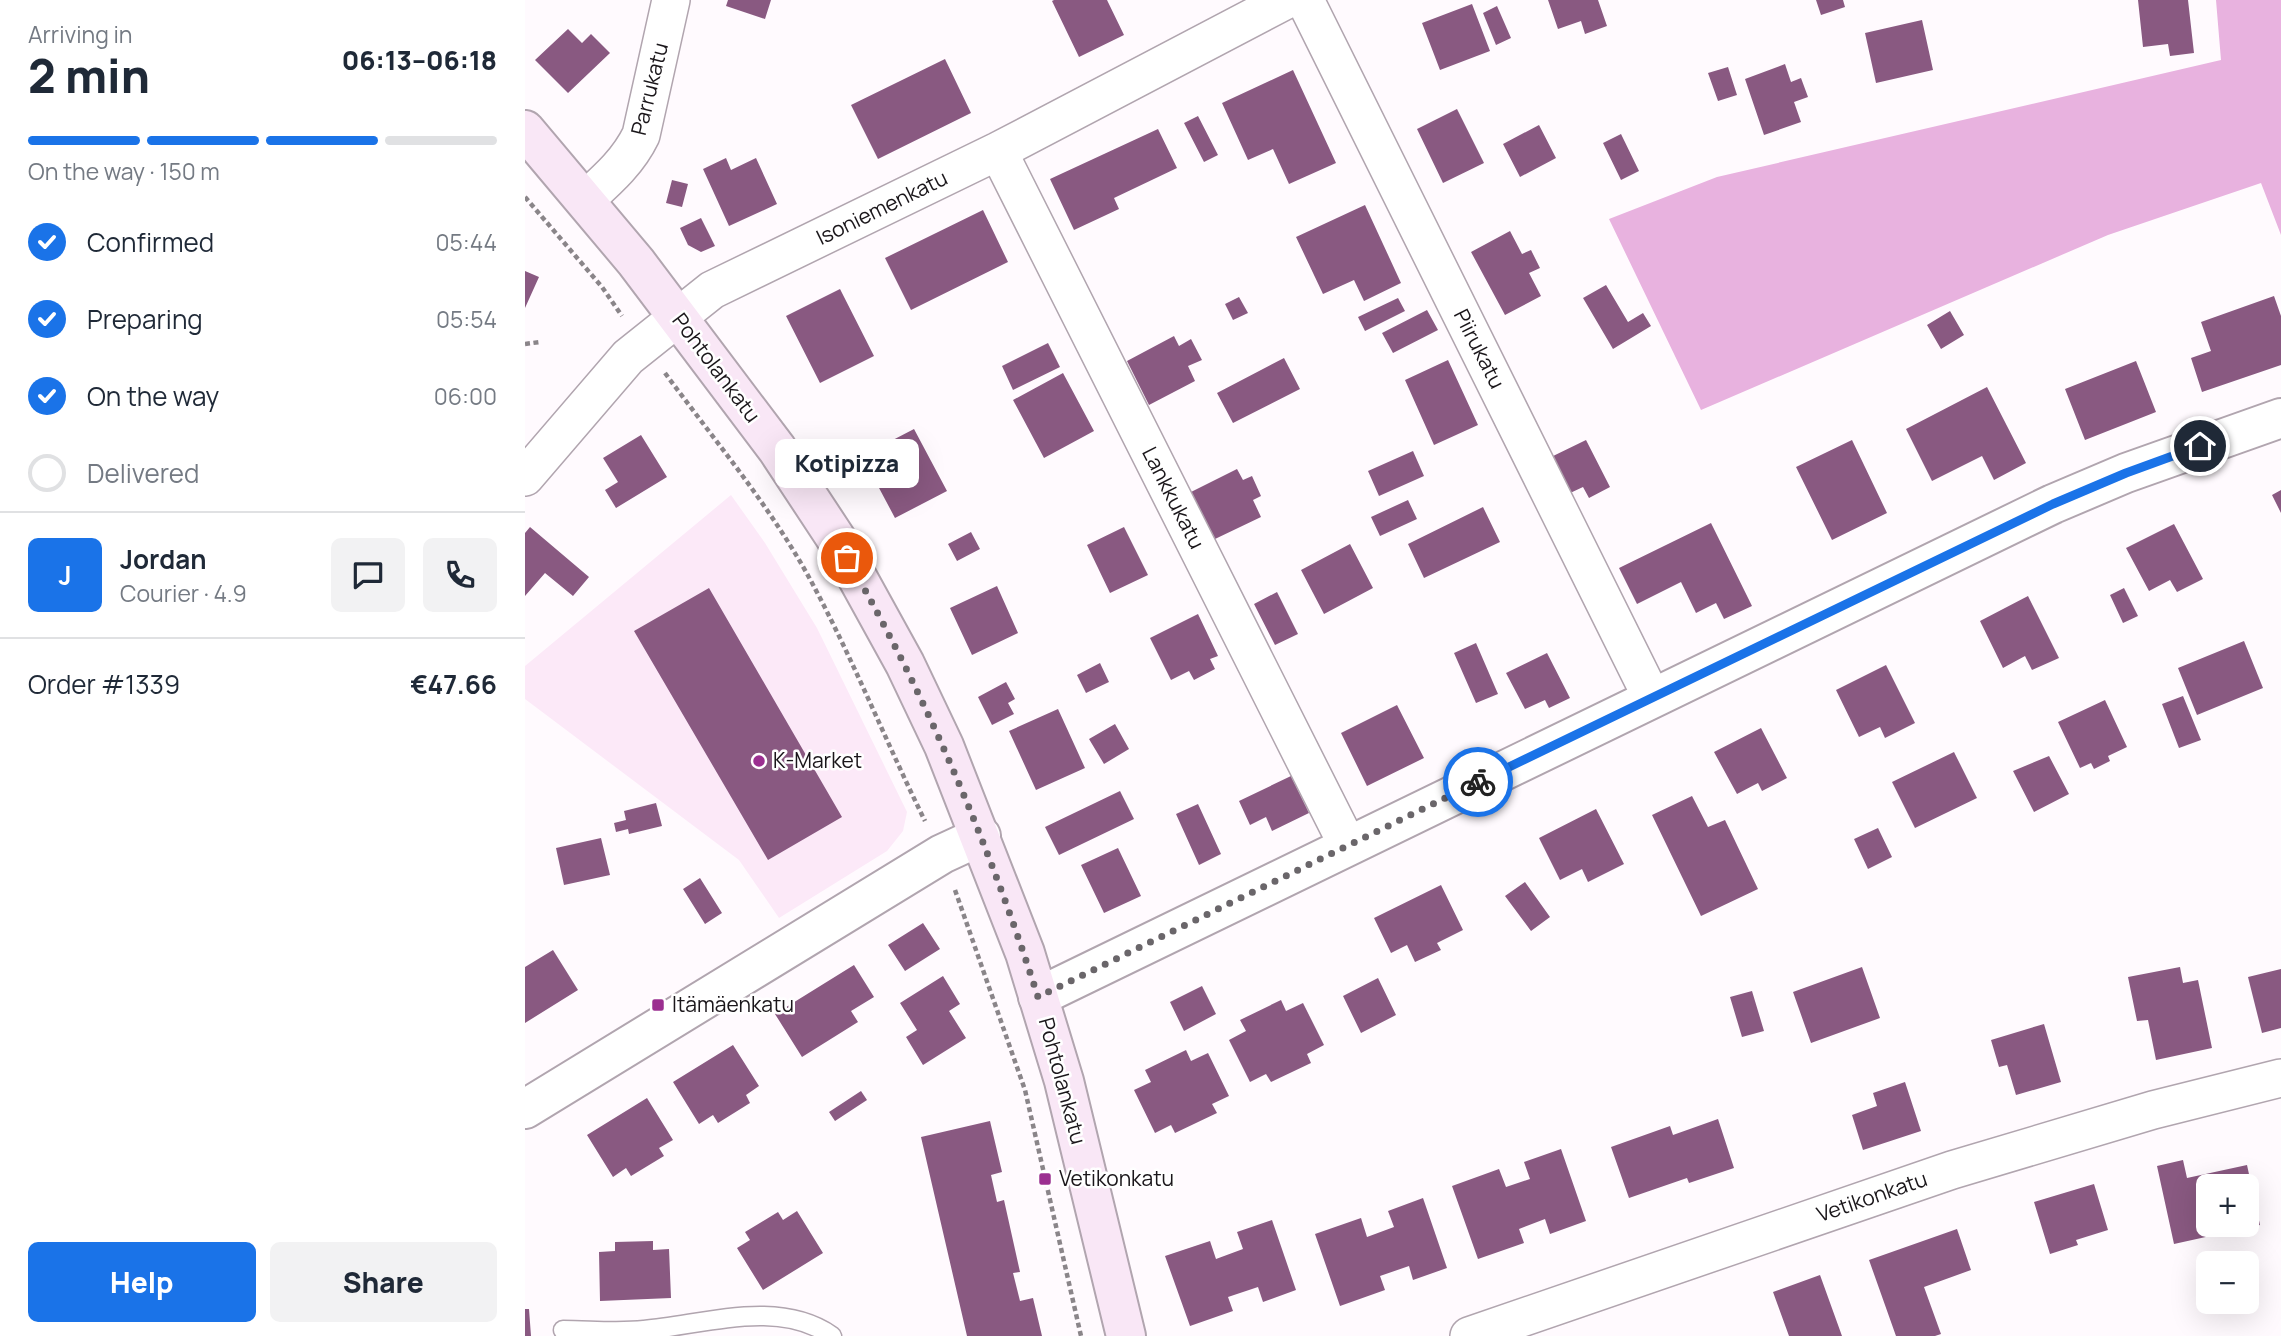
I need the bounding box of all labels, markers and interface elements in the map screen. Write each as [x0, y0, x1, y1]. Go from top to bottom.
text: Arriving in [28, 18, 133, 50]
street label: Parrukatu [624, 40, 674, 138]
text: 06:13–06:18 [342, 42, 497, 78]
text: 2 min [28, 44, 150, 107]
text: On the way · 150 m [28, 155, 220, 187]
street label: Isoniemenkatu [811, 163, 952, 251]
icon: check [28, 223, 66, 261]
text: Confirmed [87, 224, 214, 260]
text: 05:44 [435, 226, 497, 258]
icon: check [28, 300, 66, 338]
text: Preparing [87, 301, 203, 337]
text: 05:54 [436, 303, 497, 335]
street label: Piirukatu [1448, 304, 1512, 393]
street label: Pohtolankatu [667, 307, 767, 428]
icon: check [28, 377, 66, 415]
text: On the way [87, 378, 219, 414]
text: 06:00 [434, 380, 497, 412]
pin [2170, 416, 2230, 476]
icon: home [2181, 427, 2219, 465]
callout: Kotipizza [775, 439, 919, 488]
street label: Lankkukatu [1136, 442, 1212, 553]
text: Kotipizza [795, 447, 899, 479]
text: Delivered [87, 455, 199, 491]
pin [817, 528, 877, 588]
button: chat [331, 538, 405, 612]
button: phone [423, 538, 497, 612]
icon: bag [828, 539, 866, 577]
text: Jordan [120, 541, 206, 577]
text: J [58, 557, 72, 593]
text: Courier · 4.9 [120, 577, 247, 609]
text: Order #1339 [28, 666, 180, 702]
text: €47.66 [410, 666, 497, 702]
place label: K-Market [773, 746, 862, 774]
courier [1443, 747, 1513, 817]
marker: K-Market [751, 753, 767, 769]
icon: bike [1459, 763, 1497, 801]
place label: Itämäenkatu [672, 990, 794, 1018]
marker: Itämäenkatu [650, 997, 666, 1013]
street label: Pohtolankatu [1033, 1014, 1093, 1147]
place label: Vetikonkatu [1059, 1164, 1174, 1192]
street label: Vetikonkatu [1813, 1164, 1931, 1228]
marker: Vetikonkatu [1037, 1171, 1053, 1187]
map controls [2196, 1174, 2259, 1314]
button: + [2196, 1174, 2259, 1237]
button: Help [28, 1242, 256, 1322]
button: Share [270, 1242, 497, 1322]
button: − [2196, 1251, 2259, 1314]

